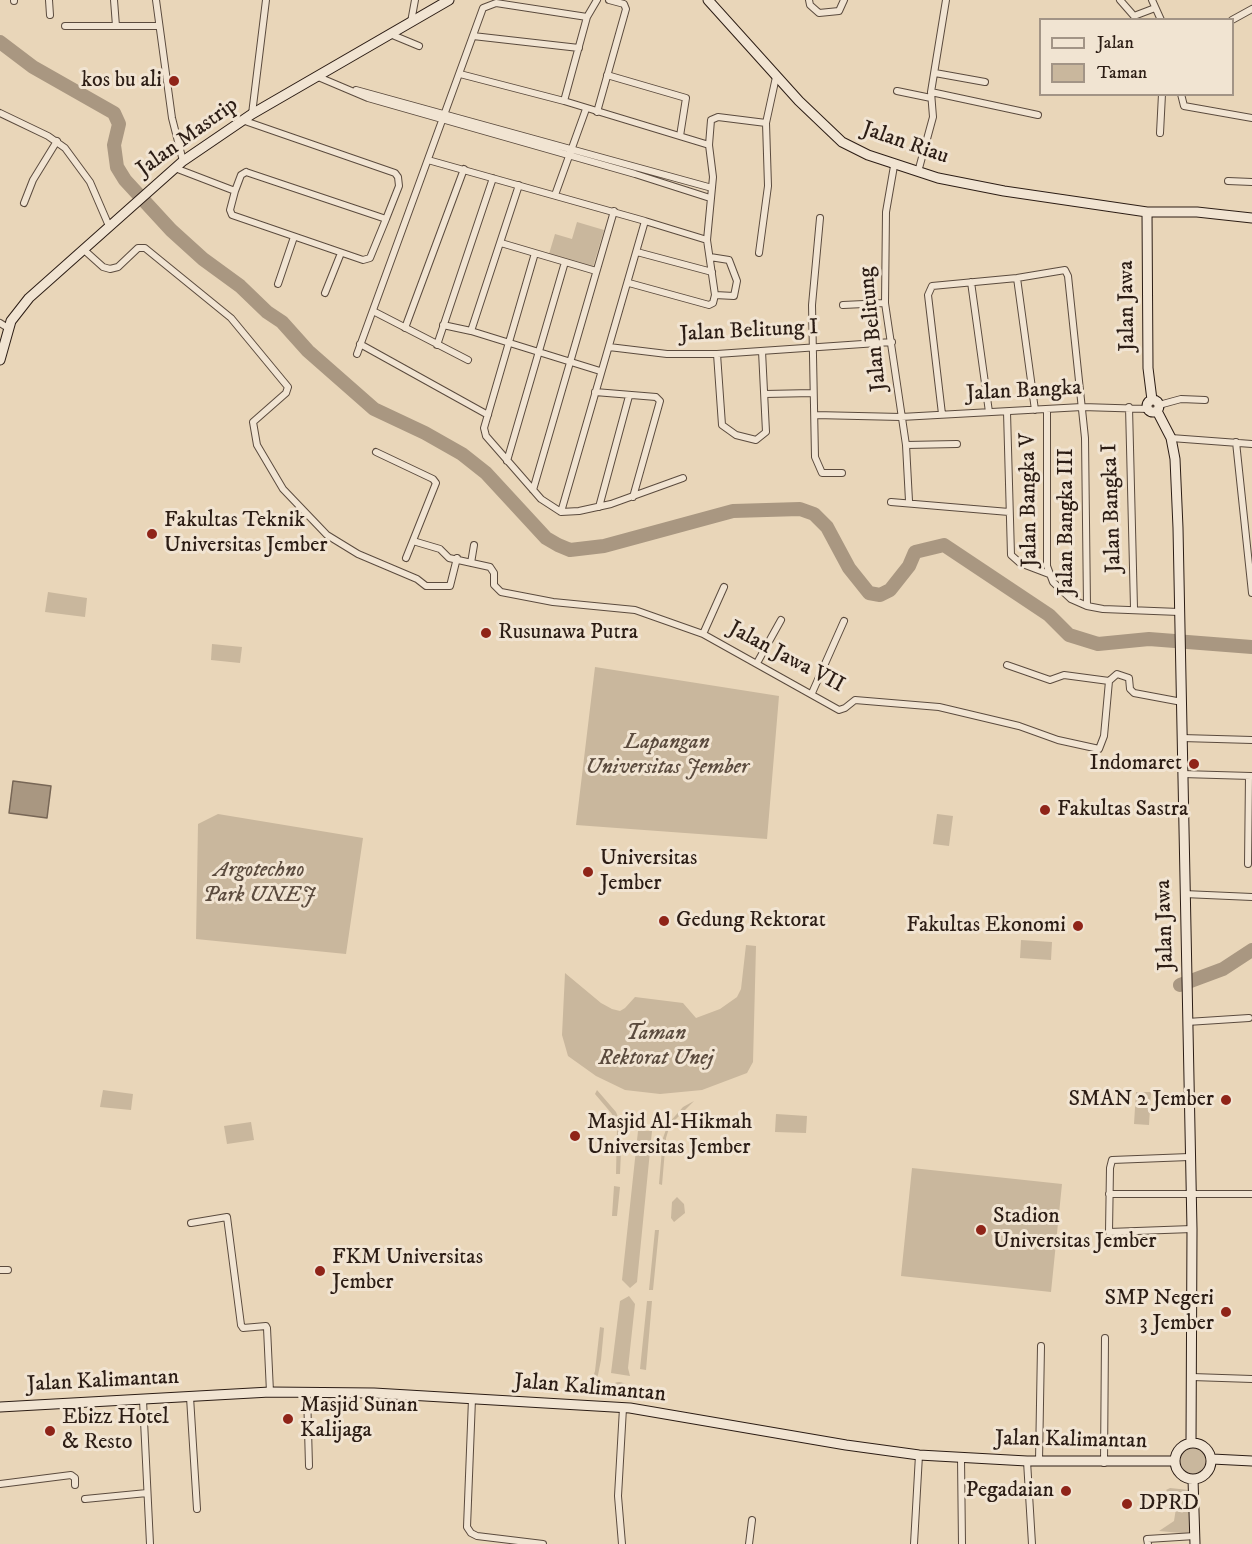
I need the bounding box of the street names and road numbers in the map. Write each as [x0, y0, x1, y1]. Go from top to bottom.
street label: Jalan Mastrip [132, 92, 244, 184]
street label: Jalan Riau [858, 117, 952, 171]
street label: Jalan Jawa [1114, 260, 1142, 352]
street label: Jalan Belitung [854, 265, 894, 393]
street label: Jalan Belitung I [679, 315, 819, 349]
street label: Jalan Bangka [966, 376, 1082, 408]
street label: Jalan Bangka V [1016, 433, 1044, 567]
street label: Jalan Bangka I [1098, 443, 1128, 573]
street label: Jalan Bangka III [1054, 448, 1080, 596]
street label: Jalan Jawa VII [723, 616, 849, 700]
street label: Jalan Jawa [1151, 879, 1181, 971]
street label: Jalan Kalimantan [26, 1365, 180, 1399]
street label: Jalan Kalimantan [513, 1369, 667, 1409]
street label: Jalan Kalimantan [995, 1426, 1147, 1456]

